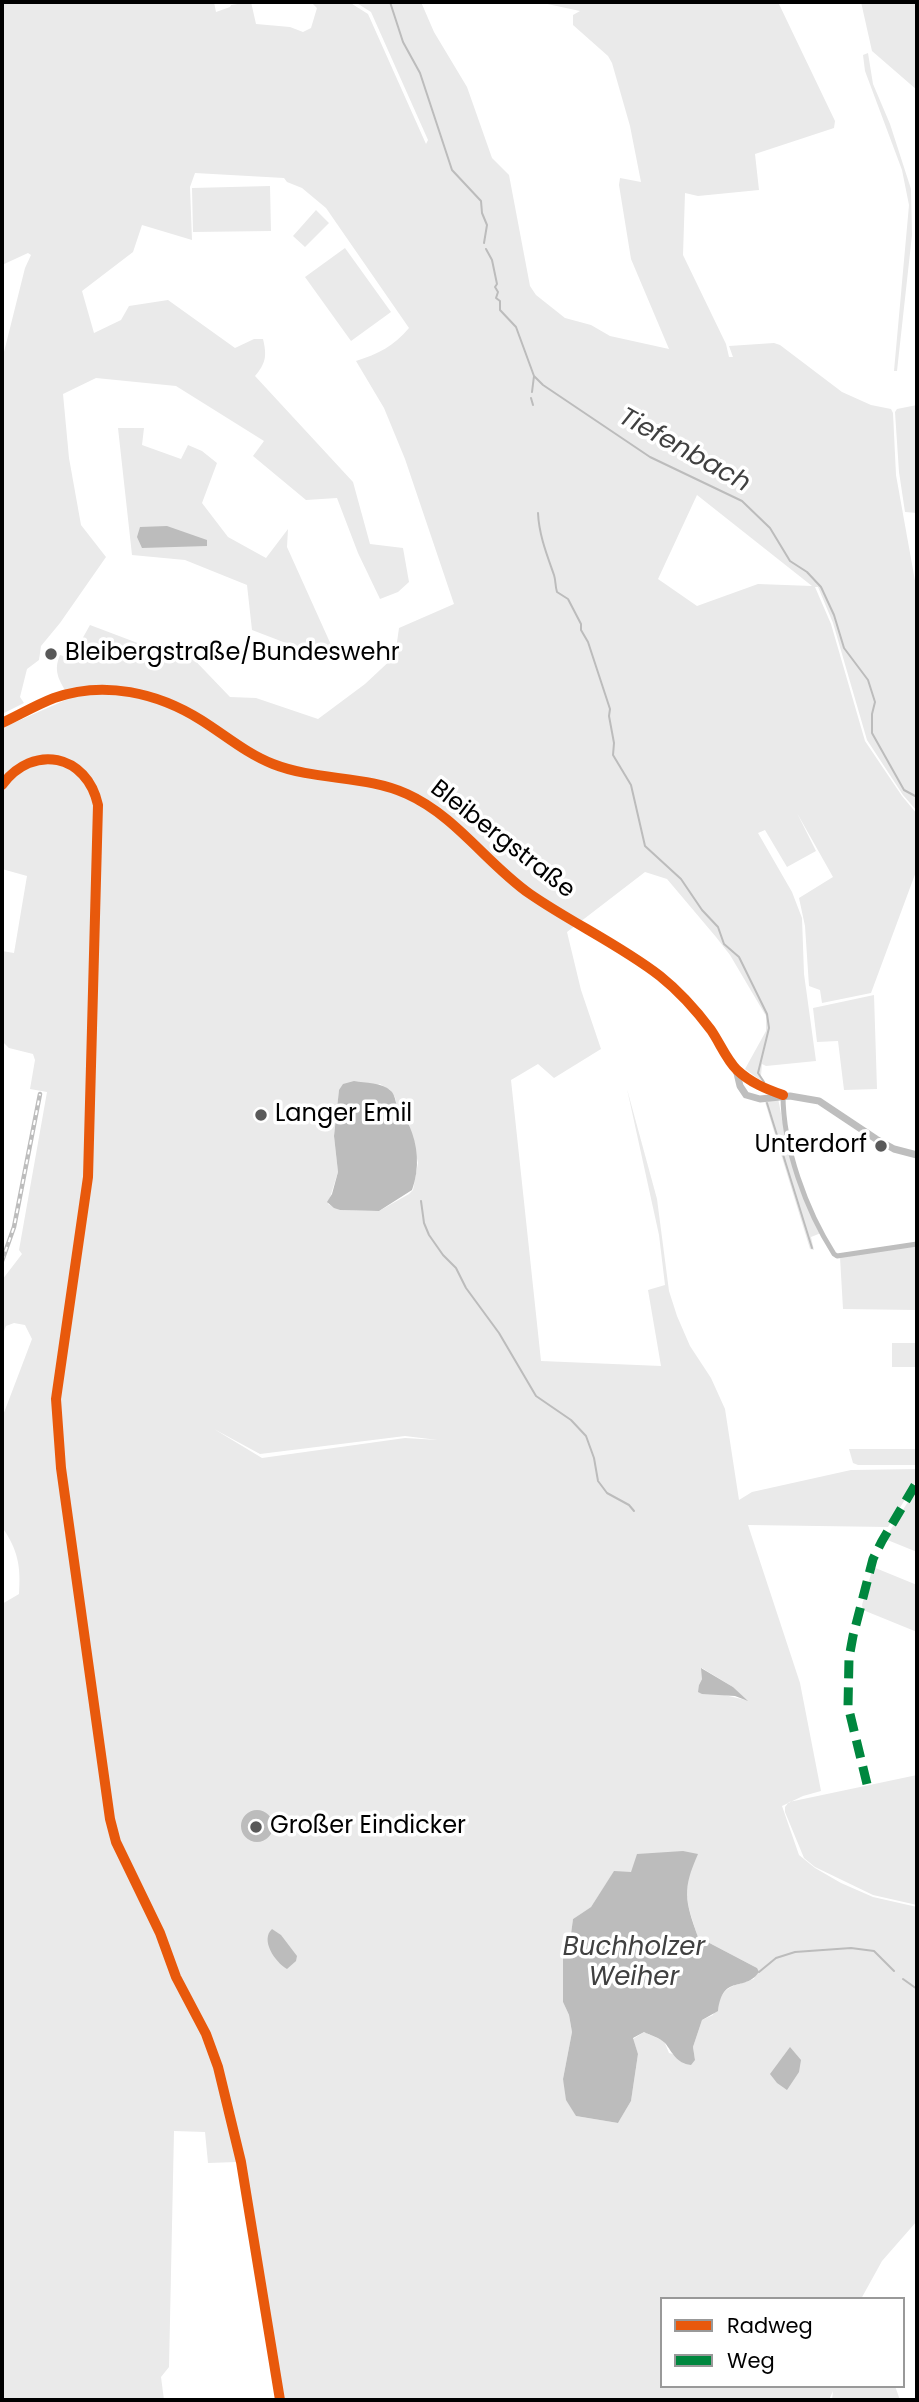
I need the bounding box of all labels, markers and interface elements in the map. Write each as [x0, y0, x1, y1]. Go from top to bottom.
water label: Tiefenbach [613, 402, 755, 500]
place label: Bleibergstraße/Bundeswehr [65, 640, 400, 668]
marker: Bleibergstraße/Bundeswehr [43, 646, 59, 662]
street label: Bleibergstraße [424, 775, 580, 905]
place label: Langer Emil [275, 1101, 412, 1129]
marker: Langer Emil [253, 1107, 269, 1123]
place label: Unterdorf [754, 1132, 867, 1160]
marker: Unterdorf [873, 1138, 889, 1154]
place label: Großer Eindicker [270, 1813, 466, 1841]
marker: Großer Eindicker [248, 1819, 264, 1835]
water label: Buchholzer Weiher [563, 1932, 705, 1994]
legend [660, 2297, 905, 2388]
text: Radweg [727, 2311, 813, 2340]
text: Weg [727, 2346, 775, 2375]

